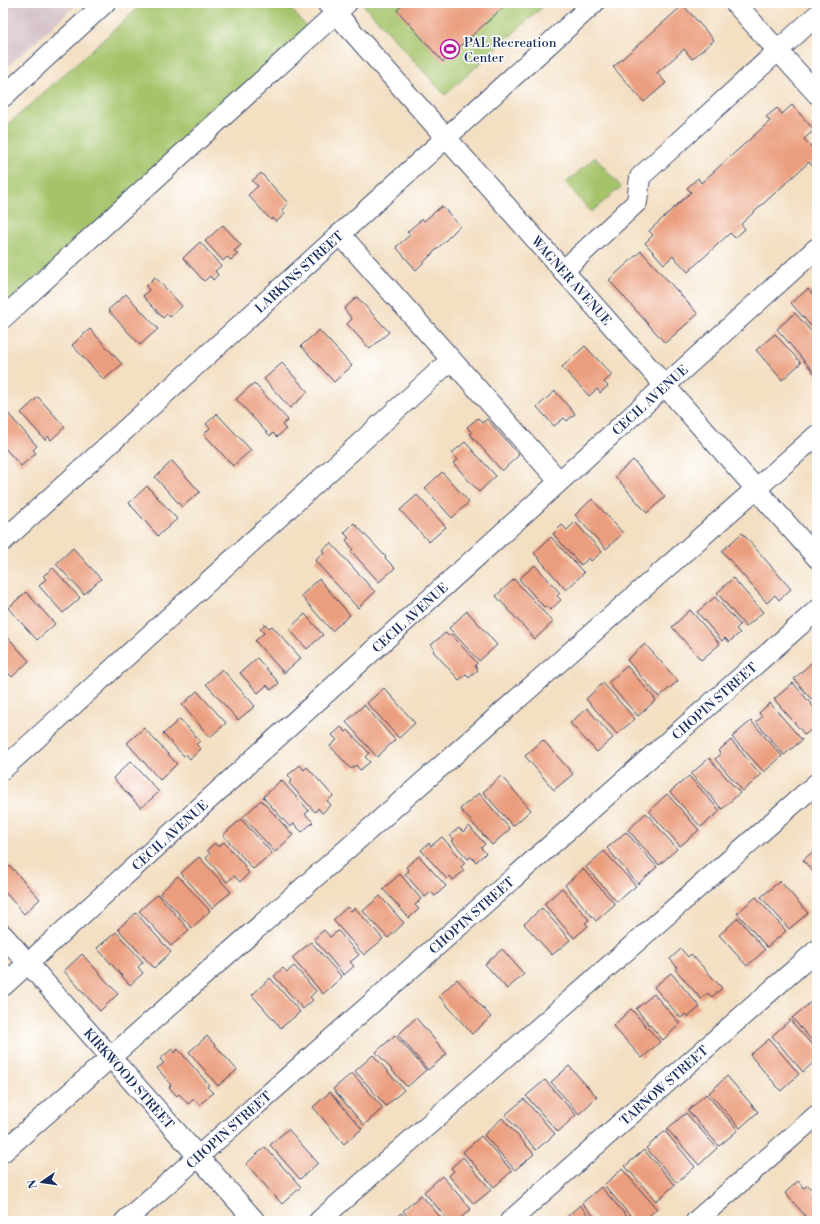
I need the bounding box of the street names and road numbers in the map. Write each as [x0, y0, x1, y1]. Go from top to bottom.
street label: LARKINS STREET [252, 228, 347, 317]
street label: WAGNER AVENUE [527, 233, 614, 329]
street label: CECIL AVENUE [609, 362, 692, 439]
street label: CECIL AVENUE [369, 579, 452, 656]
street label: CHOPIN STREET [669, 660, 761, 743]
street label: CECIL AVENUE [129, 797, 212, 874]
street label: CHOPIN STREET [426, 874, 518, 958]
street label: KIRKWOOD STREET [80, 1025, 177, 1133]
street label: TARNOW STREET [617, 1043, 712, 1129]
street label: CHOPIN STREET [183, 1089, 275, 1172]

